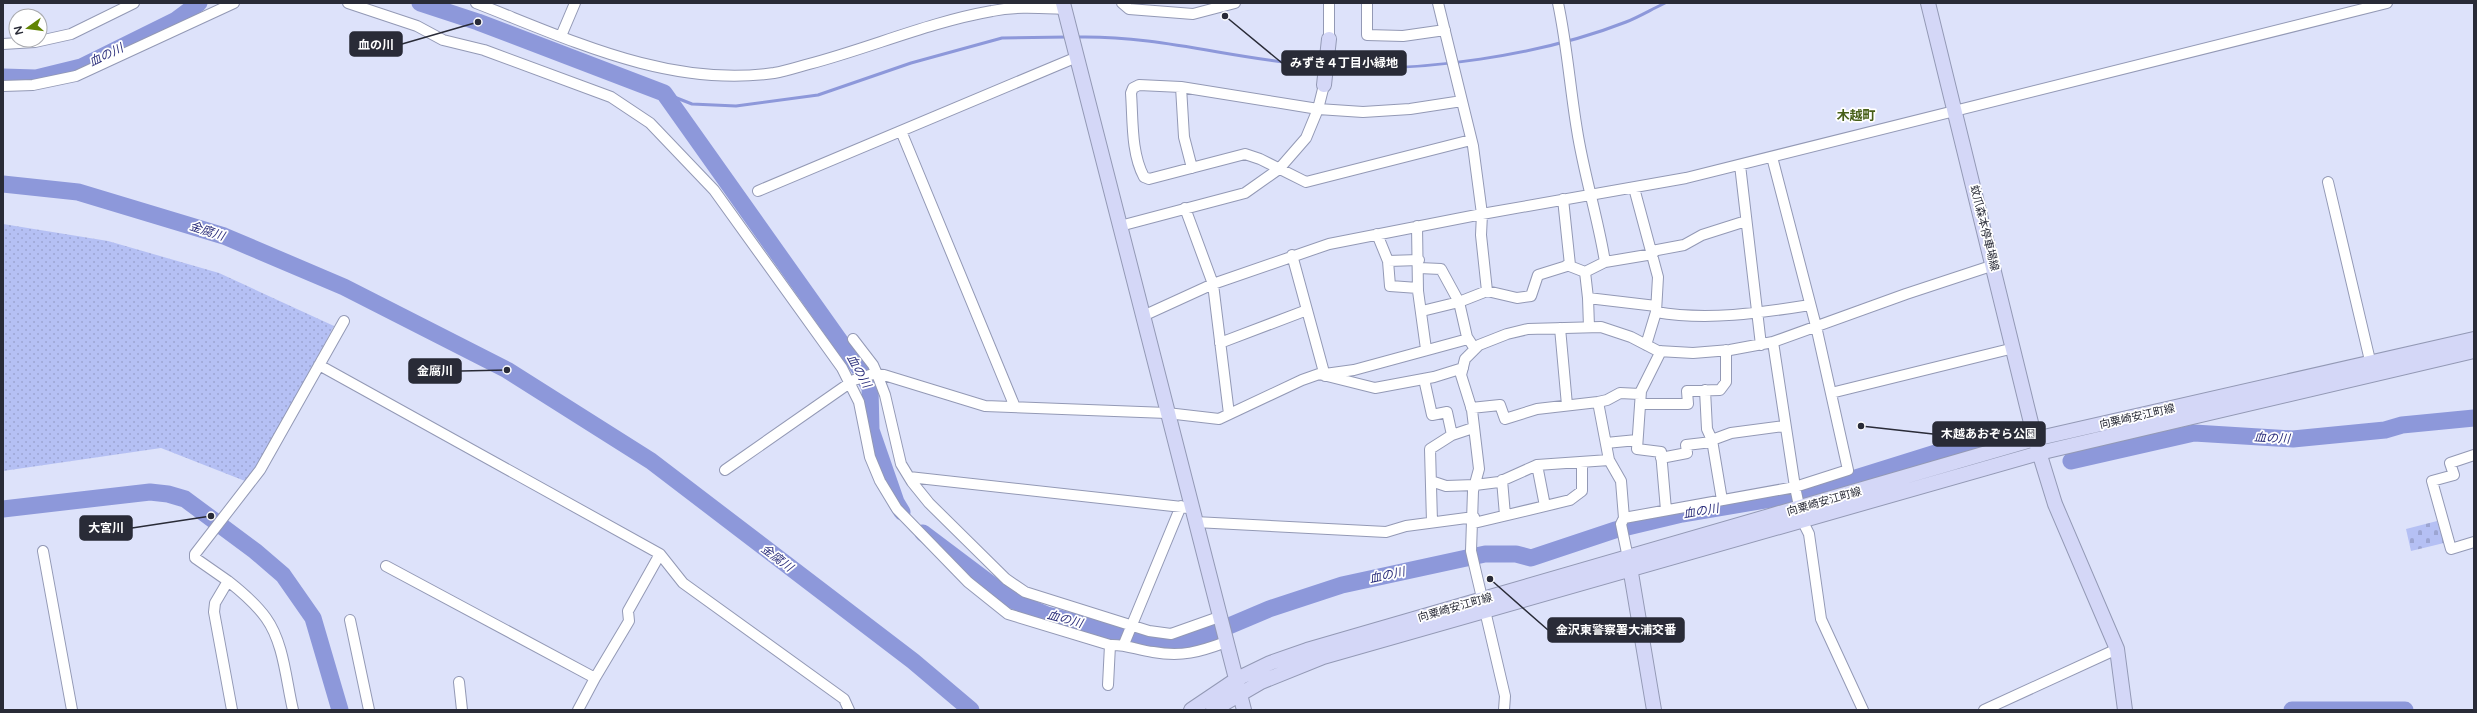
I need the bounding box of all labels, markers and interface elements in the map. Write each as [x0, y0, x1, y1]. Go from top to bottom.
north arrow [8, 8, 48, 48]
text: N [11, 24, 26, 36]
callout: 血の川 [350, 32, 402, 56]
text: 血の川 [358, 38, 394, 52]
water label: 血の川 [87, 40, 127, 69]
callout: みずき４丁目小緑地 [1282, 51, 1406, 75]
text: みずき４丁目小緑地 [1290, 56, 1398, 70]
district label: 木越町 [1836, 108, 1876, 124]
street label: 蚊爪森本停車場線 [1968, 184, 2001, 272]
water label: 金腐川 [188, 219, 228, 244]
water label: 血の川 [844, 352, 875, 392]
callout: 金腐川 [409, 359, 461, 383]
text: 金腐川 [417, 364, 453, 378]
street label: 向粟崎安江町線 [2098, 401, 2176, 431]
callout: 木越あおぞら公園 [1933, 422, 2045, 446]
text: 木越あおぞら公園 [1941, 427, 2037, 441]
water label: 血の川 [2254, 430, 2292, 446]
street label: 向粟崎安江町線 [1785, 485, 1863, 518]
water label: 血の川 [1682, 501, 1722, 521]
callout: 大宮川 [80, 516, 132, 540]
text: 大宮川 [88, 521, 124, 535]
water label: 金腐川 [758, 542, 797, 576]
water label: 血の川 [1368, 564, 1408, 586]
street label: 向粟崎安江町線 [1416, 591, 1494, 624]
water label: 血の川 [1046, 608, 1086, 631]
callout: 金沢東警察署大浦交番 [1548, 618, 1684, 642]
text: 金沢東警察署大浦交番 [1556, 623, 1677, 637]

